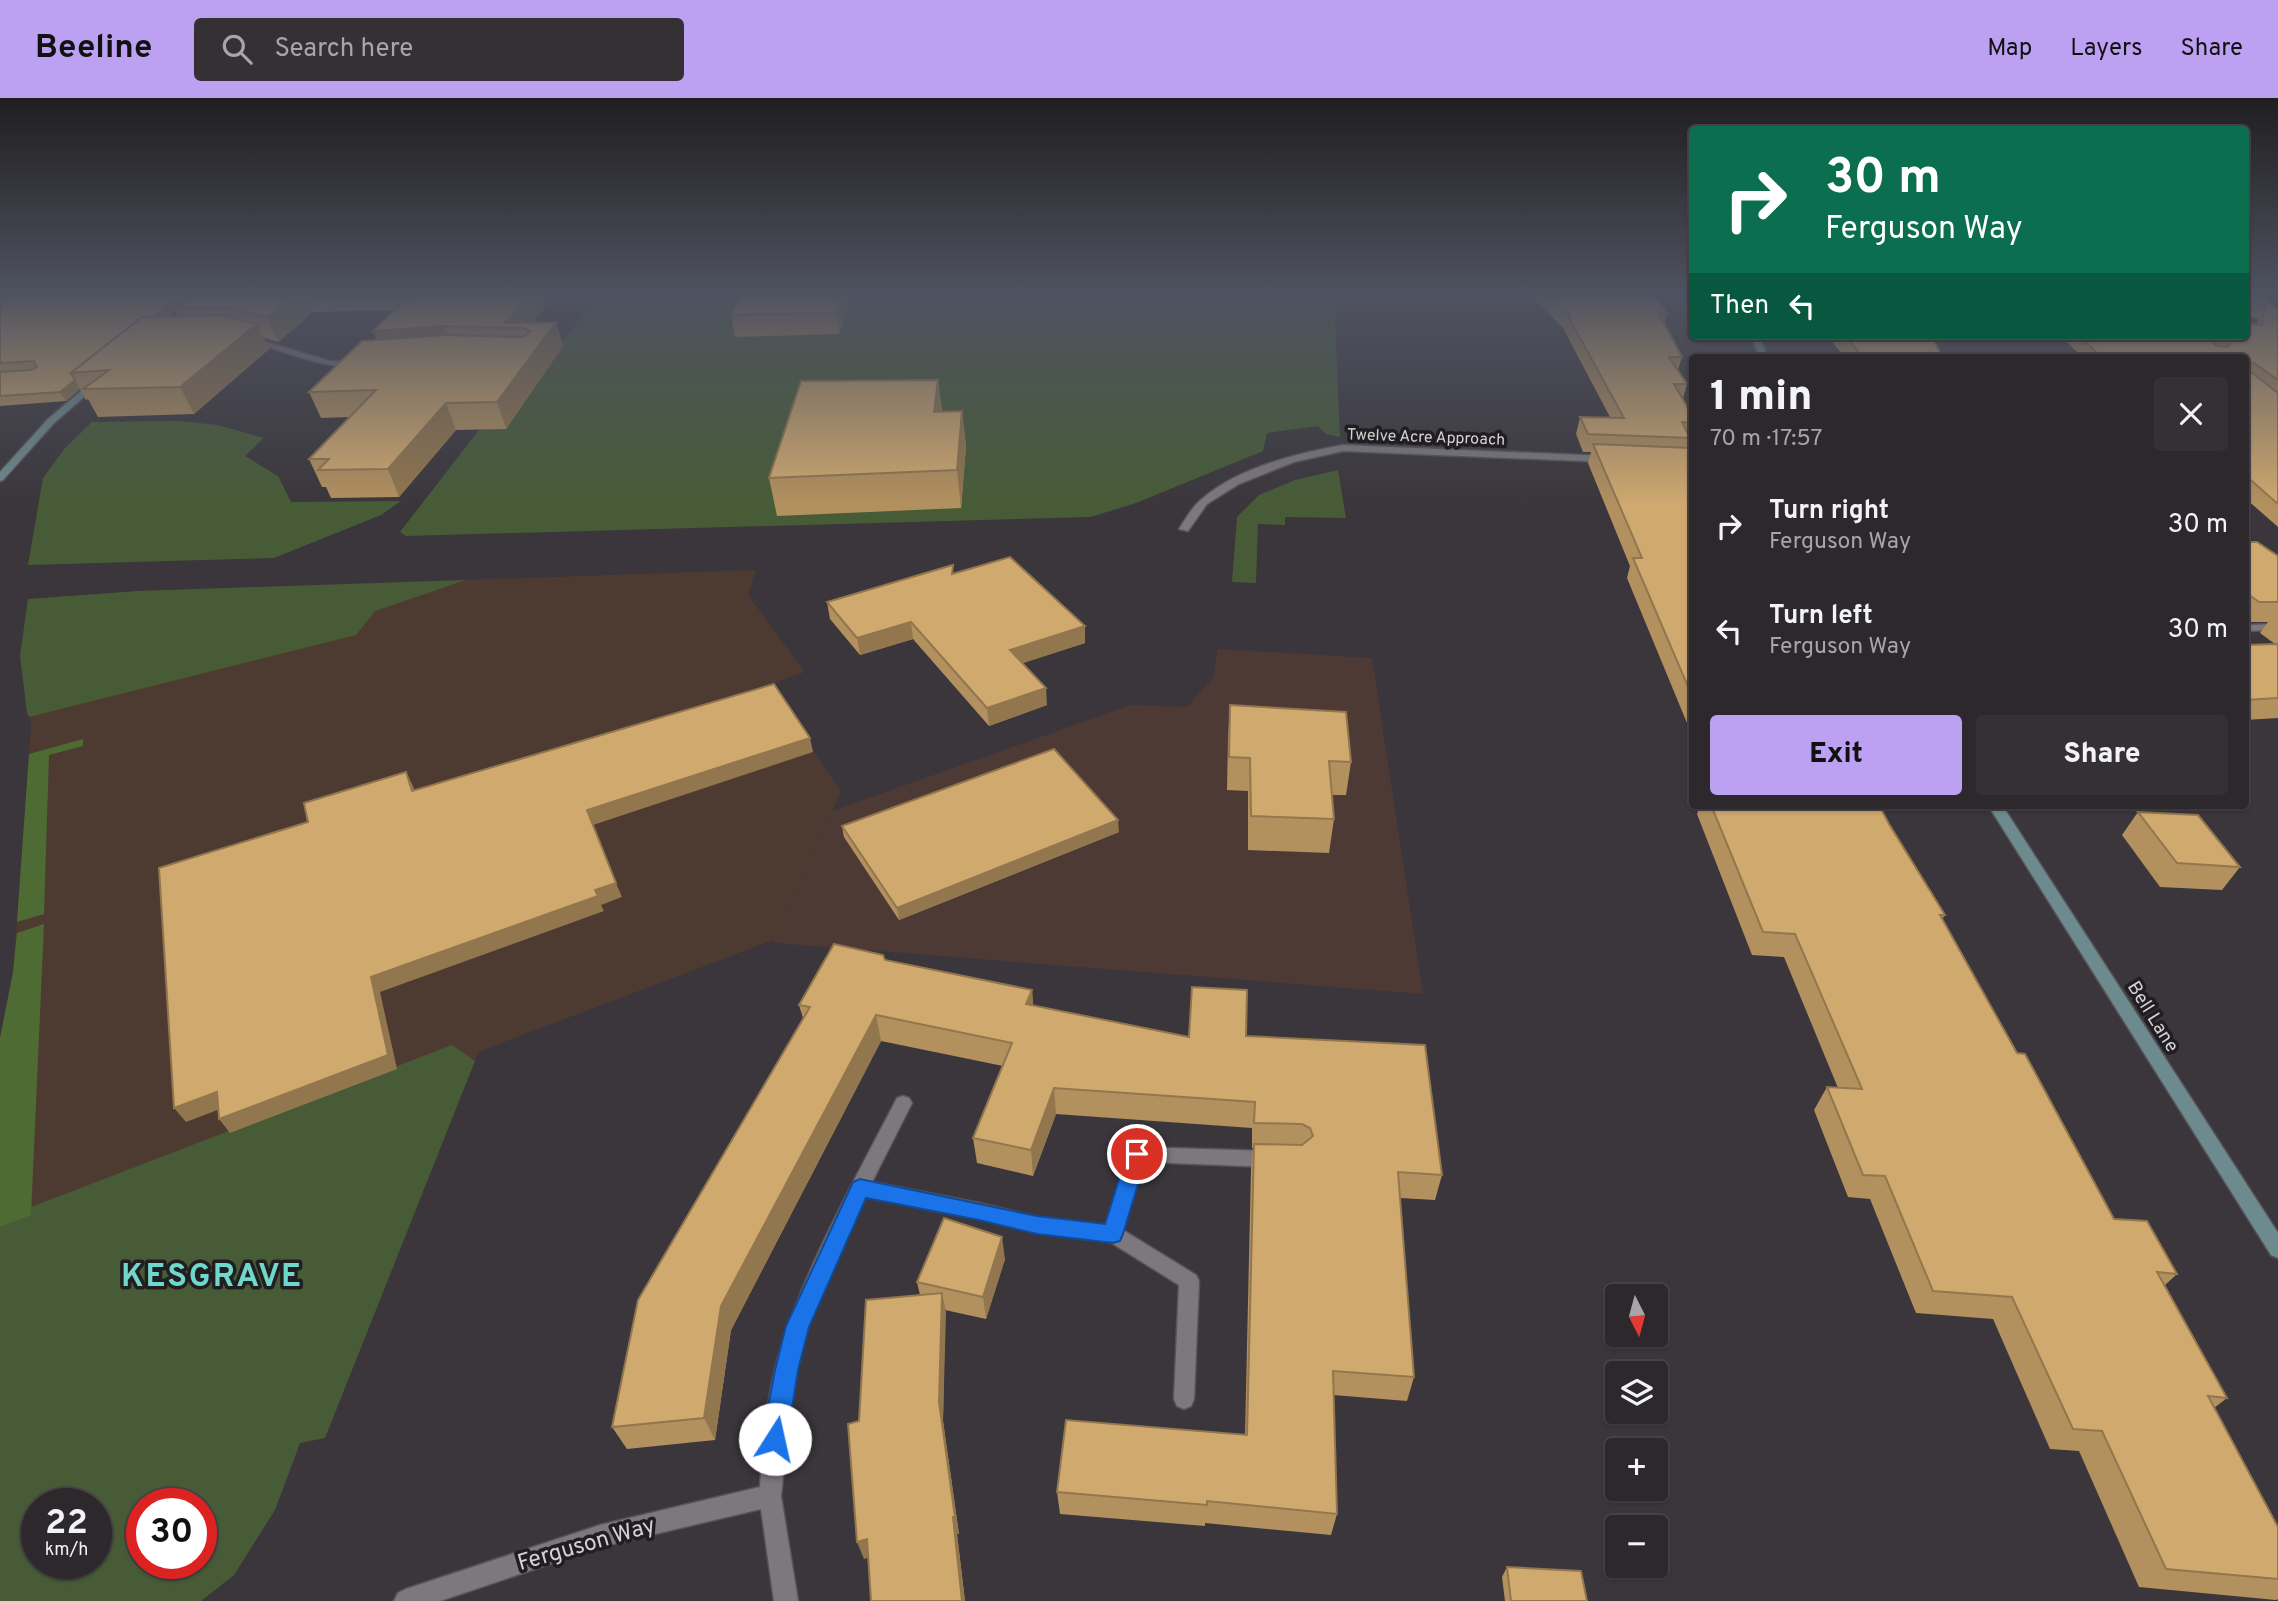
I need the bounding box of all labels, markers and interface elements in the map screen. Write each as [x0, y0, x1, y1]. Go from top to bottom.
search box [194, 18, 684, 81]
text: Beeline [35, 28, 152, 70]
icon: search [218, 30, 256, 68]
text: Search here [274, 33, 413, 66]
text: Map [1987, 34, 2032, 64]
text: Layers [2070, 34, 2142, 64]
text: Share [2180, 34, 2243, 64]
text: 30 m [1825, 149, 1941, 211]
icon: right [1710, 154, 1801, 245]
text: Ferguson Way [1825, 210, 2023, 250]
icon: left [1783, 287, 1821, 325]
text: Then [1710, 290, 1769, 323]
text: 1 min [1710, 372, 1813, 425]
button: close [2154, 377, 2228, 451]
street label: Twelve Acre Approach [1346, 425, 1505, 451]
text: 70 m · 17:57 [1710, 425, 1823, 454]
text: Turn right [1769, 495, 1889, 528]
icon: right [1710, 507, 1748, 545]
text: 30 m [2168, 509, 2228, 542]
text: Ferguson Way [1769, 528, 1911, 557]
text: Turn left [1769, 600, 1873, 633]
icon: left [1710, 612, 1748, 650]
text: 30 m [2168, 614, 2228, 647]
text: Ferguson Way [1769, 633, 1911, 662]
button: Exit [1710, 715, 1962, 795]
button: Share [1976, 715, 2228, 795]
street label: Bell Lane [2121, 977, 2184, 1057]
pin [1107, 1124, 1167, 1184]
icon: arrive [1118, 1135, 1156, 1173]
district label: KESGRAVE [121, 1258, 303, 1298]
north arrow [1605, 1284, 1668, 1348]
map controls [1605, 1284, 1668, 1578]
button: layers [1605, 1361, 1668, 1424]
position arrow [738, 1402, 812, 1476]
button: + [1605, 1438, 1668, 1501]
speed limit sign: 30 [126, 1488, 217, 1579]
text: 22 [45, 1502, 88, 1546]
street label: Ferguson Way [514, 1512, 659, 1579]
button: − [1605, 1515, 1668, 1578]
text: km/h [45, 1539, 88, 1562]

